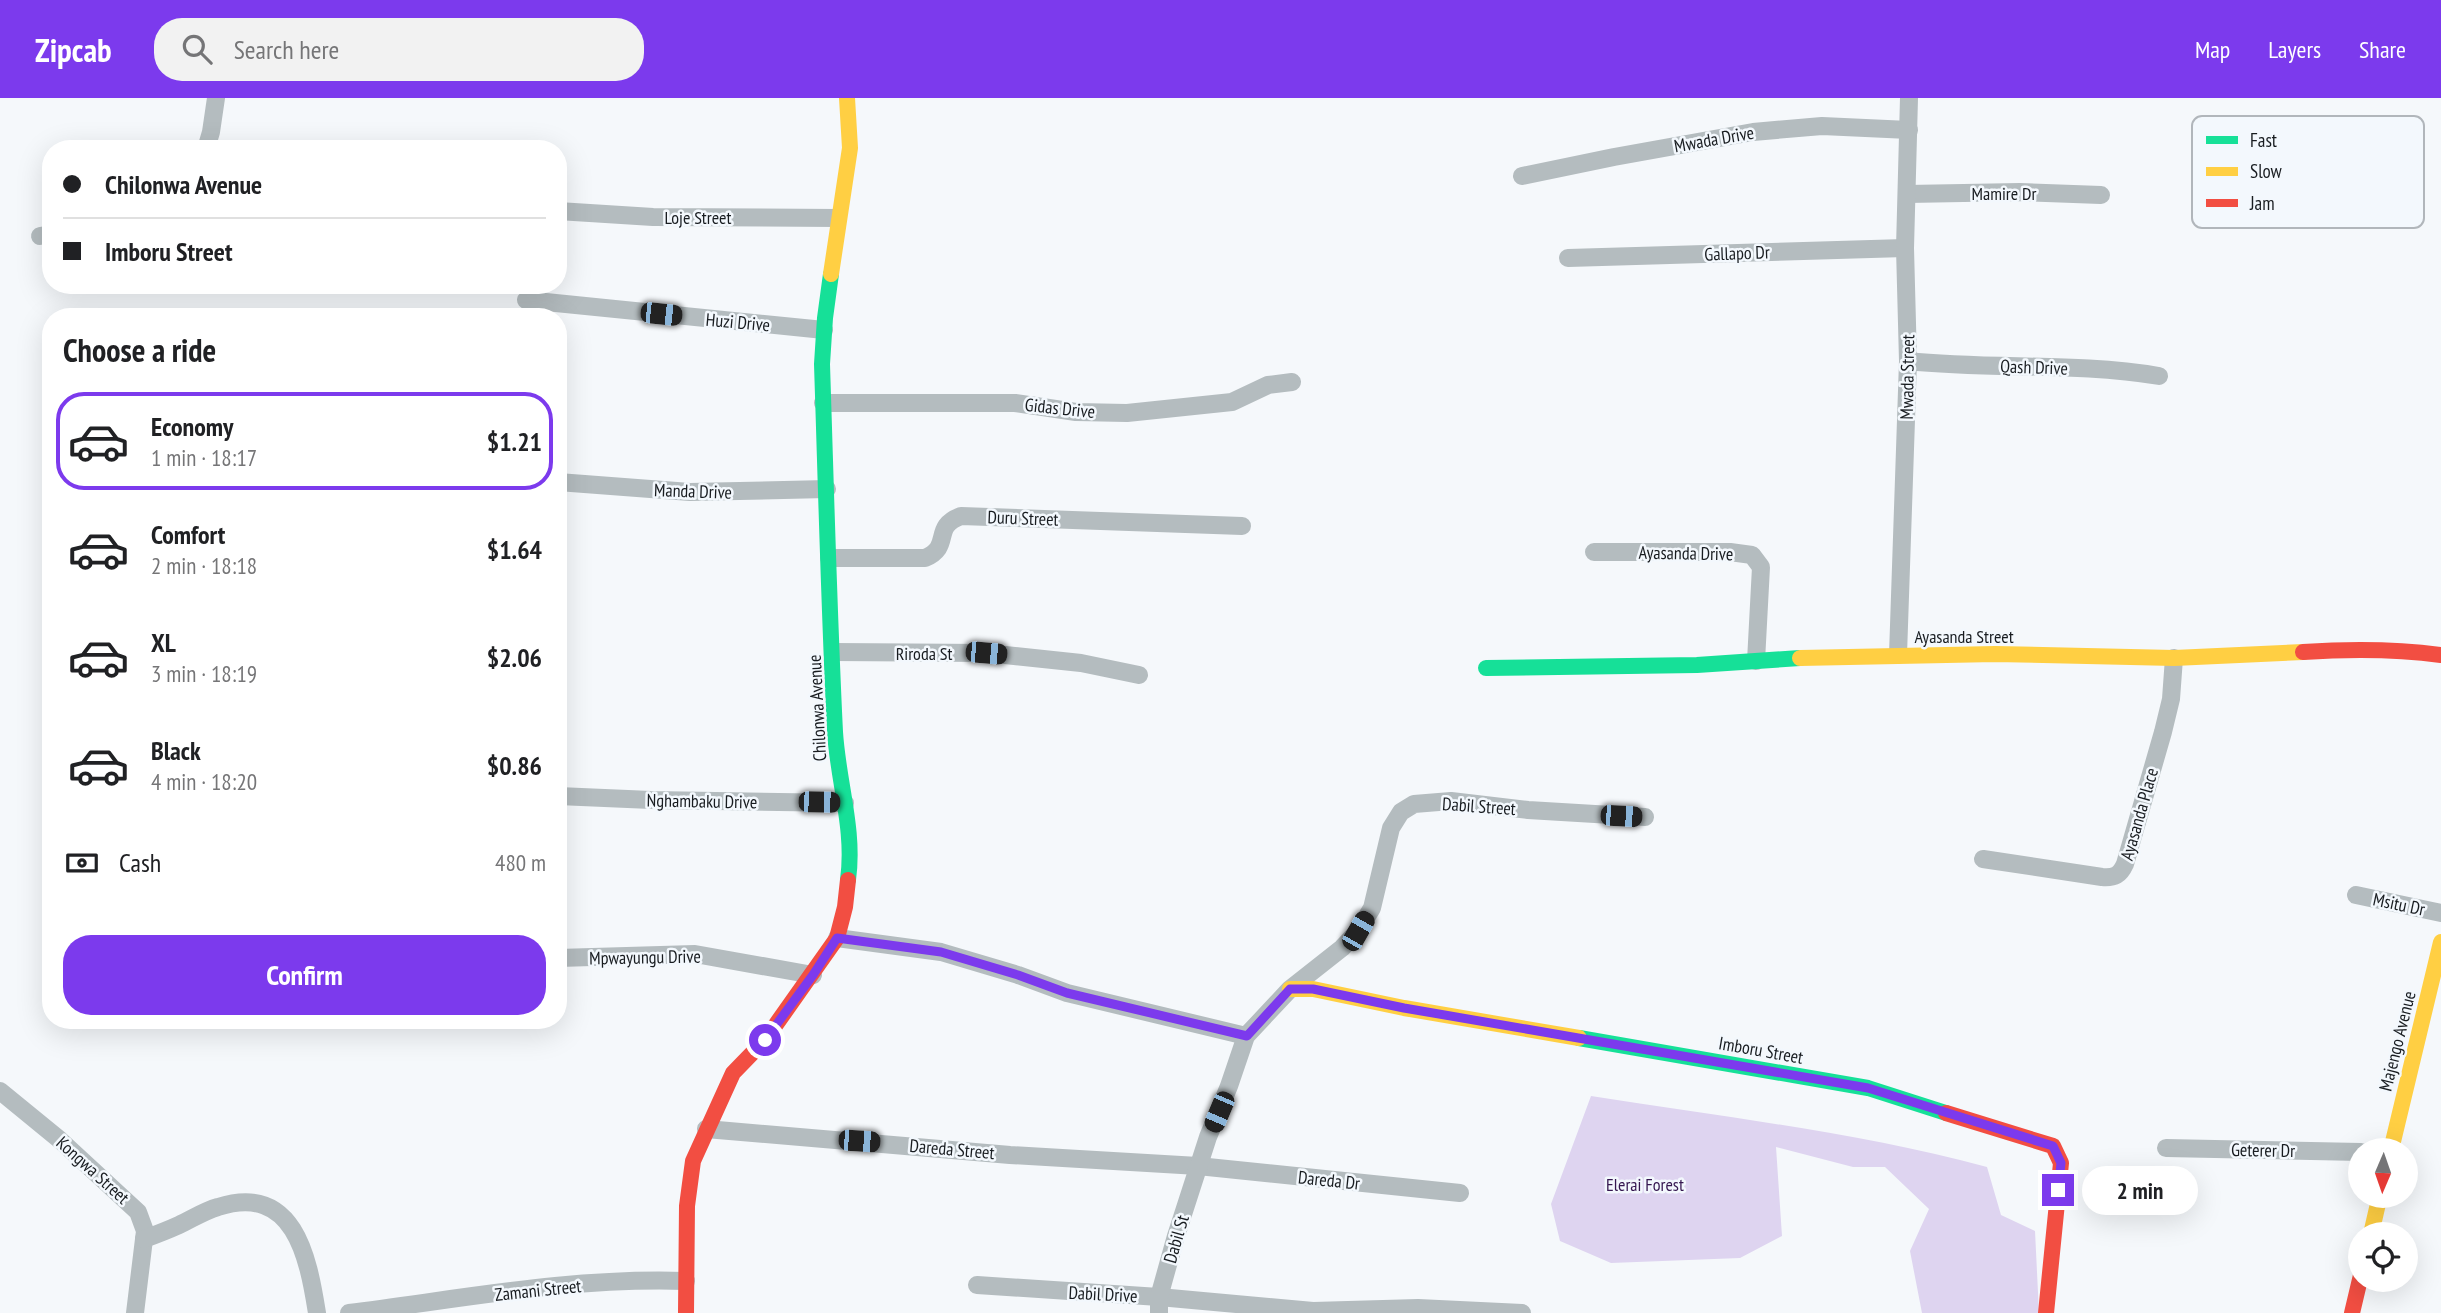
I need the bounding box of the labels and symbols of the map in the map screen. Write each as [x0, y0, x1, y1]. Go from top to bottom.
legend [2192, 116, 2424, 228]
street label: Mwada Drive [1672, 121, 1756, 157]
text: Fast [2250, 128, 2278, 152]
text: Slow [2250, 159, 2283, 183]
street label: Mamire Dr [1972, 182, 2036, 205]
text: Jam [2249, 191, 2275, 215]
street label: Loje Street [665, 206, 731, 229]
street label: Gallapo Dr [1704, 240, 1770, 266]
car [640, 301, 683, 327]
street label: Huzi Drive [705, 308, 771, 336]
street label: Mwada Street [1895, 334, 1919, 420]
street label: Qash Drive [2000, 354, 2068, 380]
street label: Gidas Drive [1024, 393, 1096, 423]
street label: Manda Drive [654, 478, 732, 504]
street label: Duru Street [987, 505, 1059, 531]
street label: Ayasanda Drive [1638, 541, 1734, 565]
street label: Ayasanda Street [1914, 625, 2014, 648]
car [965, 641, 1008, 665]
street label: Riroda St [896, 642, 952, 665]
street label: Chilonwa Avenue [803, 654, 831, 762]
street label: Ayasanda Place [2115, 765, 2163, 863]
street label: Nghambaku Drive [646, 789, 758, 813]
car [798, 791, 841, 813]
street label: Dabil Street [1441, 792, 1517, 820]
car [1600, 804, 1643, 828]
street label: Msitu Dr [2371, 887, 2427, 921]
car [1339, 908, 1378, 954]
street label: Mpwayungu Drive [589, 945, 701, 969]
street label: Majengo Avenue [2373, 989, 2421, 1093]
route start [749, 1024, 781, 1056]
street label: Imboru Street [1717, 1031, 1805, 1069]
car [1202, 1089, 1237, 1135]
car [838, 1129, 881, 1153]
street label: Kongwa Street [52, 1131, 134, 1209]
street label: Dareda Street [909, 1134, 995, 1164]
street label: Geterer Dr [2231, 1138, 2295, 1162]
north arrow [2348, 1138, 2418, 1208]
street label: Dareda Dr [1297, 1165, 1361, 1195]
callout: 2 min [2082, 1166, 2198, 1214]
park label: Elerai Forest [1606, 1173, 1684, 1196]
route end [2042, 1174, 2074, 1206]
street label: Dabil St [1158, 1212, 1194, 1266]
street label: Zamani Street [494, 1274, 582, 1306]
street label: Dabil Drive [1068, 1281, 1138, 1307]

